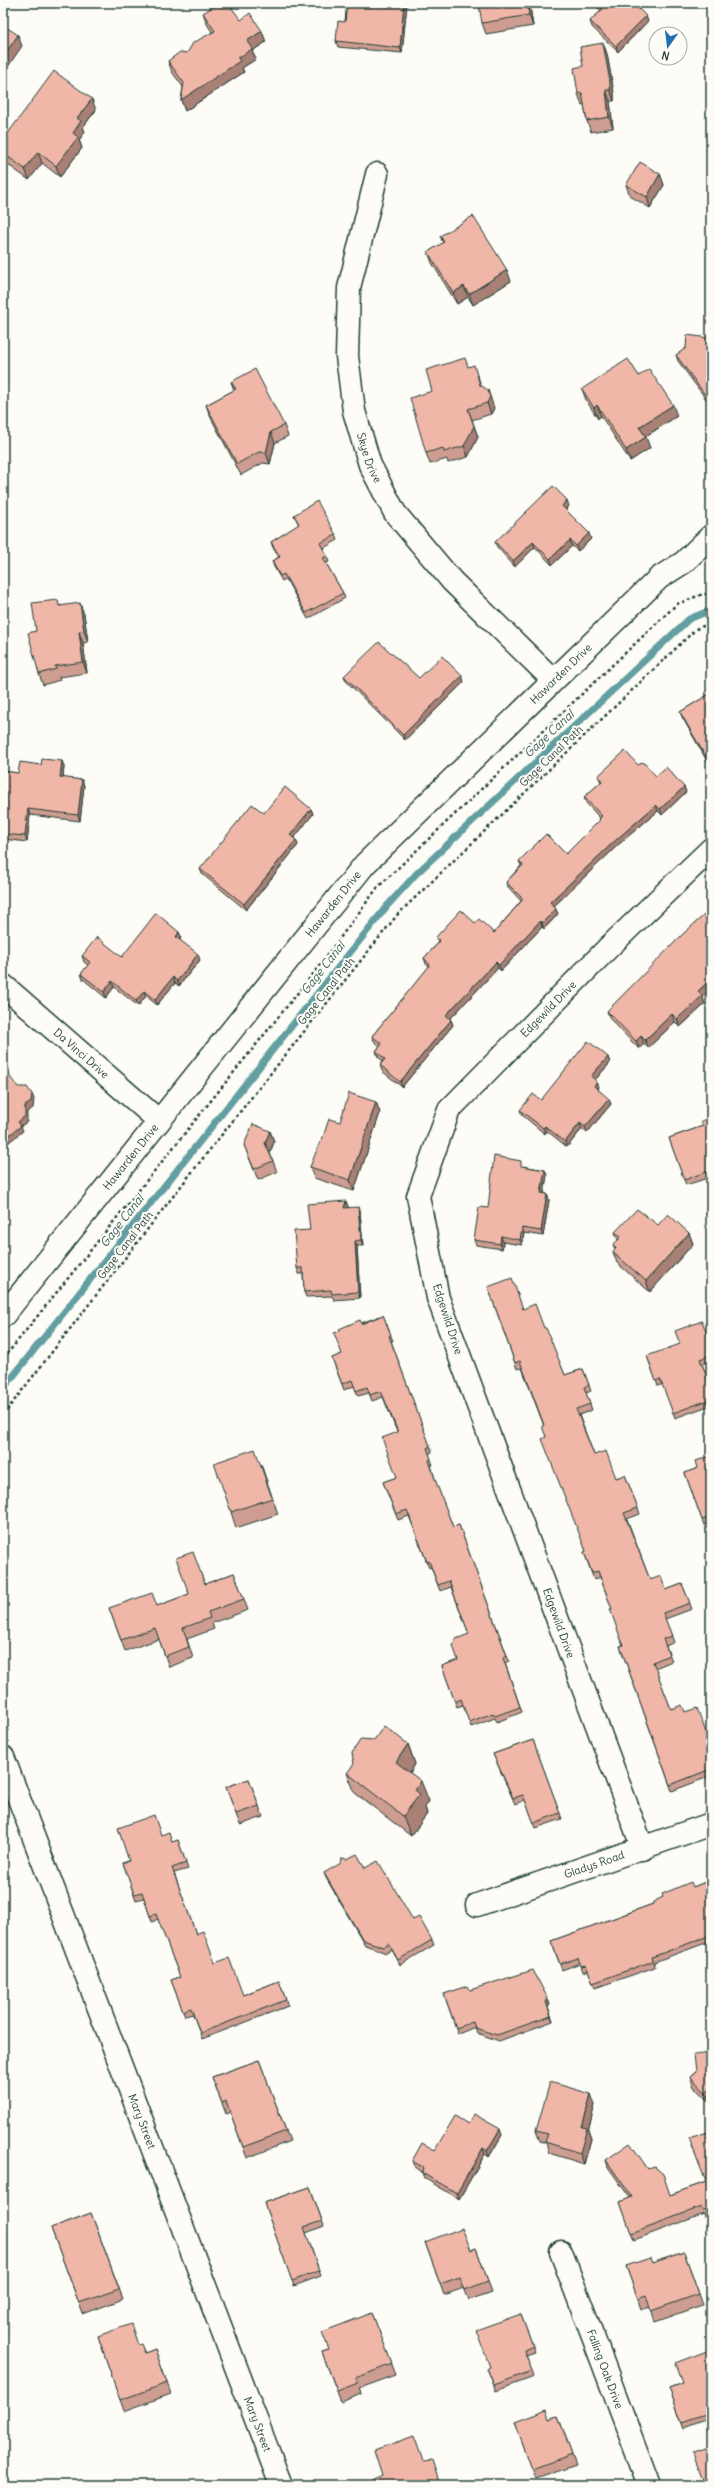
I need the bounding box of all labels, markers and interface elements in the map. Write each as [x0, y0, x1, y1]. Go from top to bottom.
north arrow [648, 26, 688, 66]
text: N [660, 48, 671, 63]
street label: Skye Drive [354, 431, 385, 485]
street label: Hawarden Drive [527, 640, 595, 707]
water label: Gage Canal [521, 705, 578, 760]
street label: Gage Canal Path [516, 722, 586, 790]
street label: Hawarden Drive [302, 868, 364, 940]
water label: Gage Canal [297, 937, 349, 997]
street label: Gage Canal Path [295, 954, 357, 1028]
street label: Edgewild Drive [518, 978, 579, 1040]
street label: Da Vinci Drive [51, 1025, 112, 1081]
street label: Hawarden Drive [100, 1121, 161, 1193]
water label: Gage Canal [96, 1190, 148, 1250]
street label: Gage Canal Path [94, 1208, 156, 1282]
street label: Edgewild Drive [430, 1282, 466, 1356]
street label: Edgewild Drive [540, 1586, 578, 1660]
street label: Gladys Road [562, 1847, 627, 1881]
street label: Mary Street [125, 2092, 159, 2151]
street label: Falling Oak Drive [584, 2327, 627, 2411]
street label: Mary Street [241, 2394, 275, 2454]

